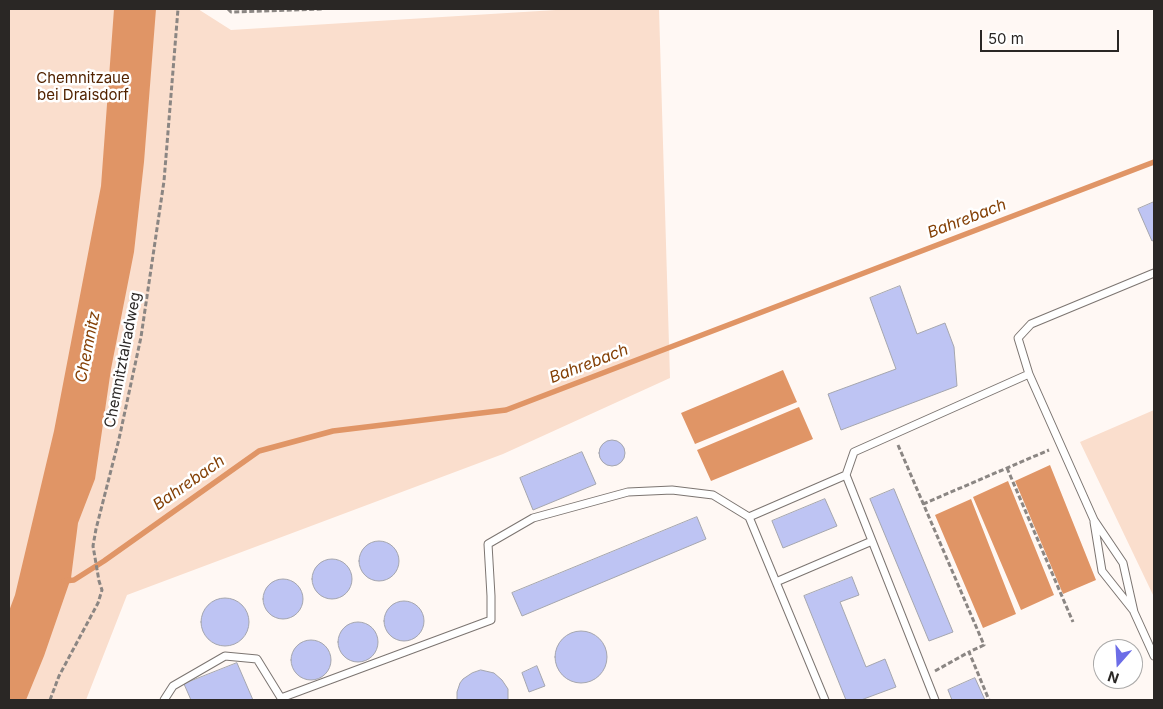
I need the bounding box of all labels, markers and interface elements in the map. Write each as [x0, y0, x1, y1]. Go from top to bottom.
scale bar [983, 20, 1122, 52]
text: 50 m [988, 29, 1024, 48]
park label: Chemnitzaue bei Draisdorf [36, 69, 130, 104]
water label: Bahrebach [925, 195, 1009, 243]
street label: Chemnitztalradweg [101, 291, 145, 429]
water label: Chemnitz [72, 310, 104, 384]
water label: Bahrebach [547, 340, 631, 388]
water label: Bahrebach [150, 451, 228, 515]
north arrow [1093, 639, 1143, 689]
text: N [1105, 668, 1121, 687]

